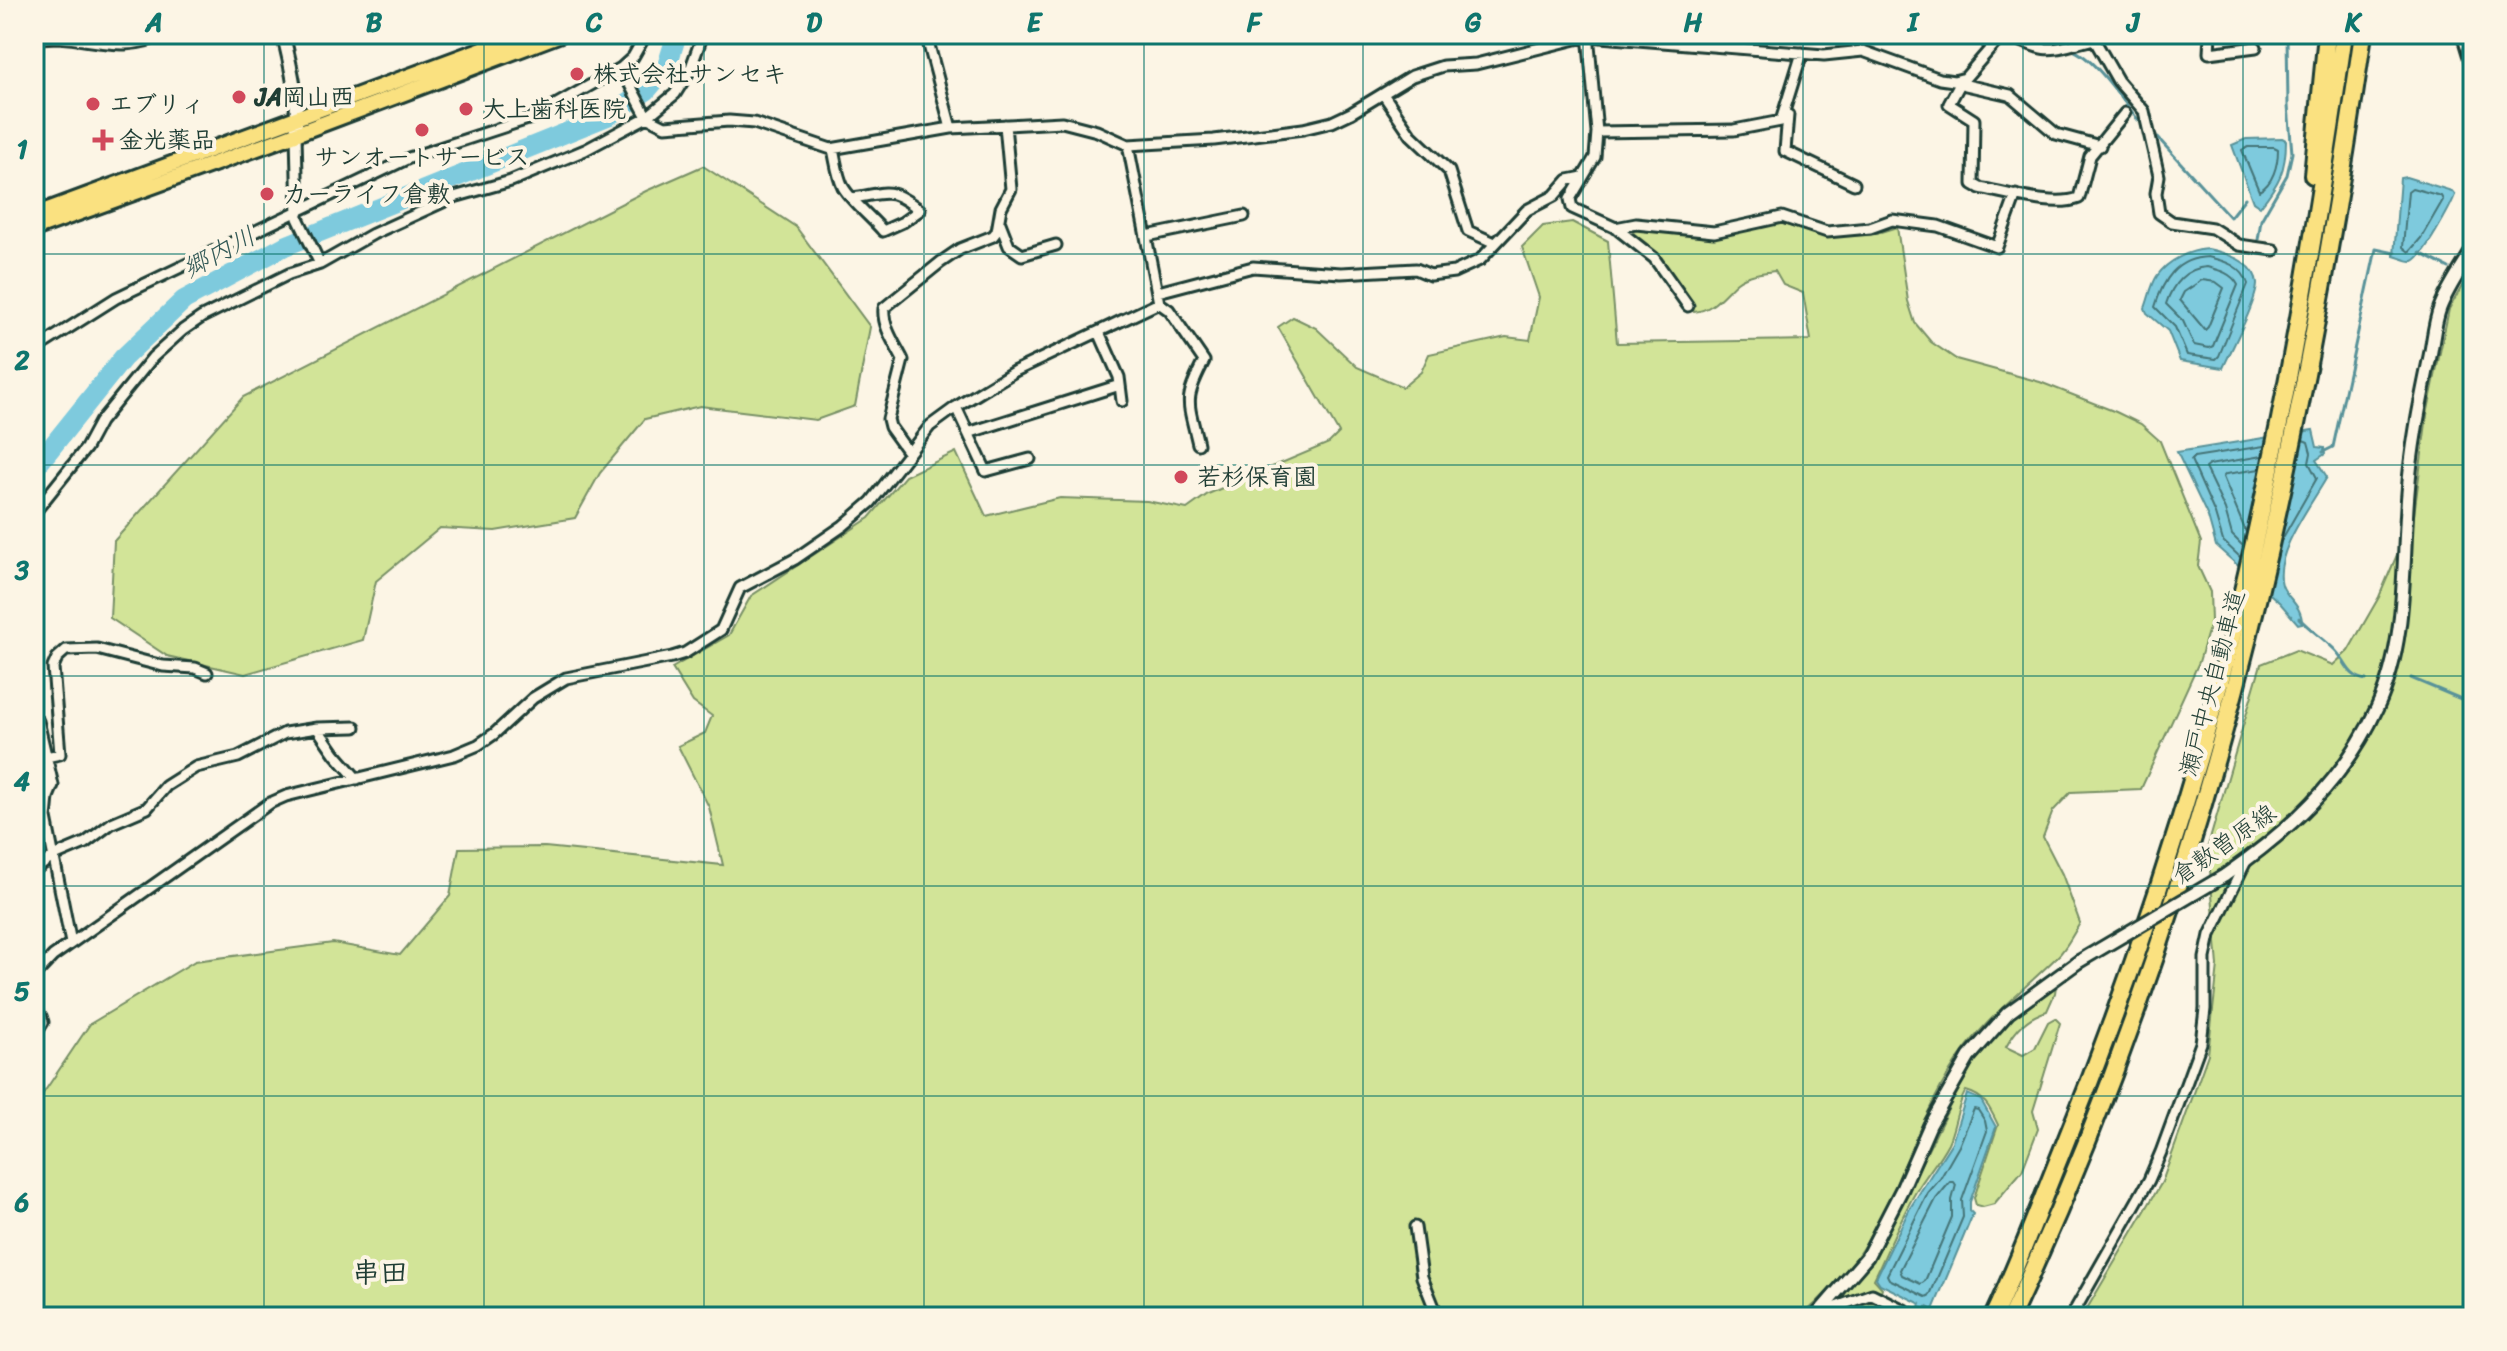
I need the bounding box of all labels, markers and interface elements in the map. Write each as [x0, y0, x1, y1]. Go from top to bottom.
text: A [144, 0, 163, 45]
text: B [366, 0, 383, 45]
text: C [585, 0, 603, 45]
text: D [806, 0, 822, 45]
text: E [1027, 0, 1044, 45]
text: F [1246, 0, 1263, 45]
text: G [1465, 0, 1482, 45]
text: H [1684, 0, 1703, 45]
text: I [1906, 0, 1921, 45]
text: J [2125, 0, 2141, 45]
text: K [2344, 0, 2363, 45]
place label: 株式会社サンセキ [593, 53, 786, 95]
marker: 株式会社サンセキ [568, 65, 586, 83]
place label: JA岡山西 [253, 76, 354, 118]
place label: エブリィ [109, 83, 205, 125]
marker: JA岡山西 [230, 88, 248, 106]
place label: 大上歯科医院 [482, 88, 626, 130]
marker: エブリィ [84, 95, 102, 113]
marker: 大上歯科医院 [457, 100, 475, 118]
place label: 金光薬品 [119, 119, 215, 161]
marker: サンオートサービス [413, 121, 431, 139]
text: 1 [16, 126, 28, 172]
marker: 金光薬品 [94, 131, 112, 149]
place label: サンオートサービス [314, 136, 530, 178]
place label: カーライフ倉敷 [283, 173, 451, 215]
marker: カーライフ倉敷 [258, 185, 276, 203]
water label: 郷内川 [174, 213, 264, 291]
text: 2 [13, 337, 30, 383]
place label: 若杉保育園 [1197, 456, 1317, 498]
marker: 若杉保育園 [1172, 468, 1190, 486]
text: 3 [14, 547, 30, 593]
street label: 瀬戸中央自動車道 [2167, 585, 2257, 781]
text: 4 [14, 758, 30, 804]
street label: 倉敷曽原線 [2163, 792, 2285, 896]
text: 5 [14, 968, 30, 1014]
text: 6 [14, 1179, 30, 1225]
district label: 串田 [352, 1248, 408, 1297]

